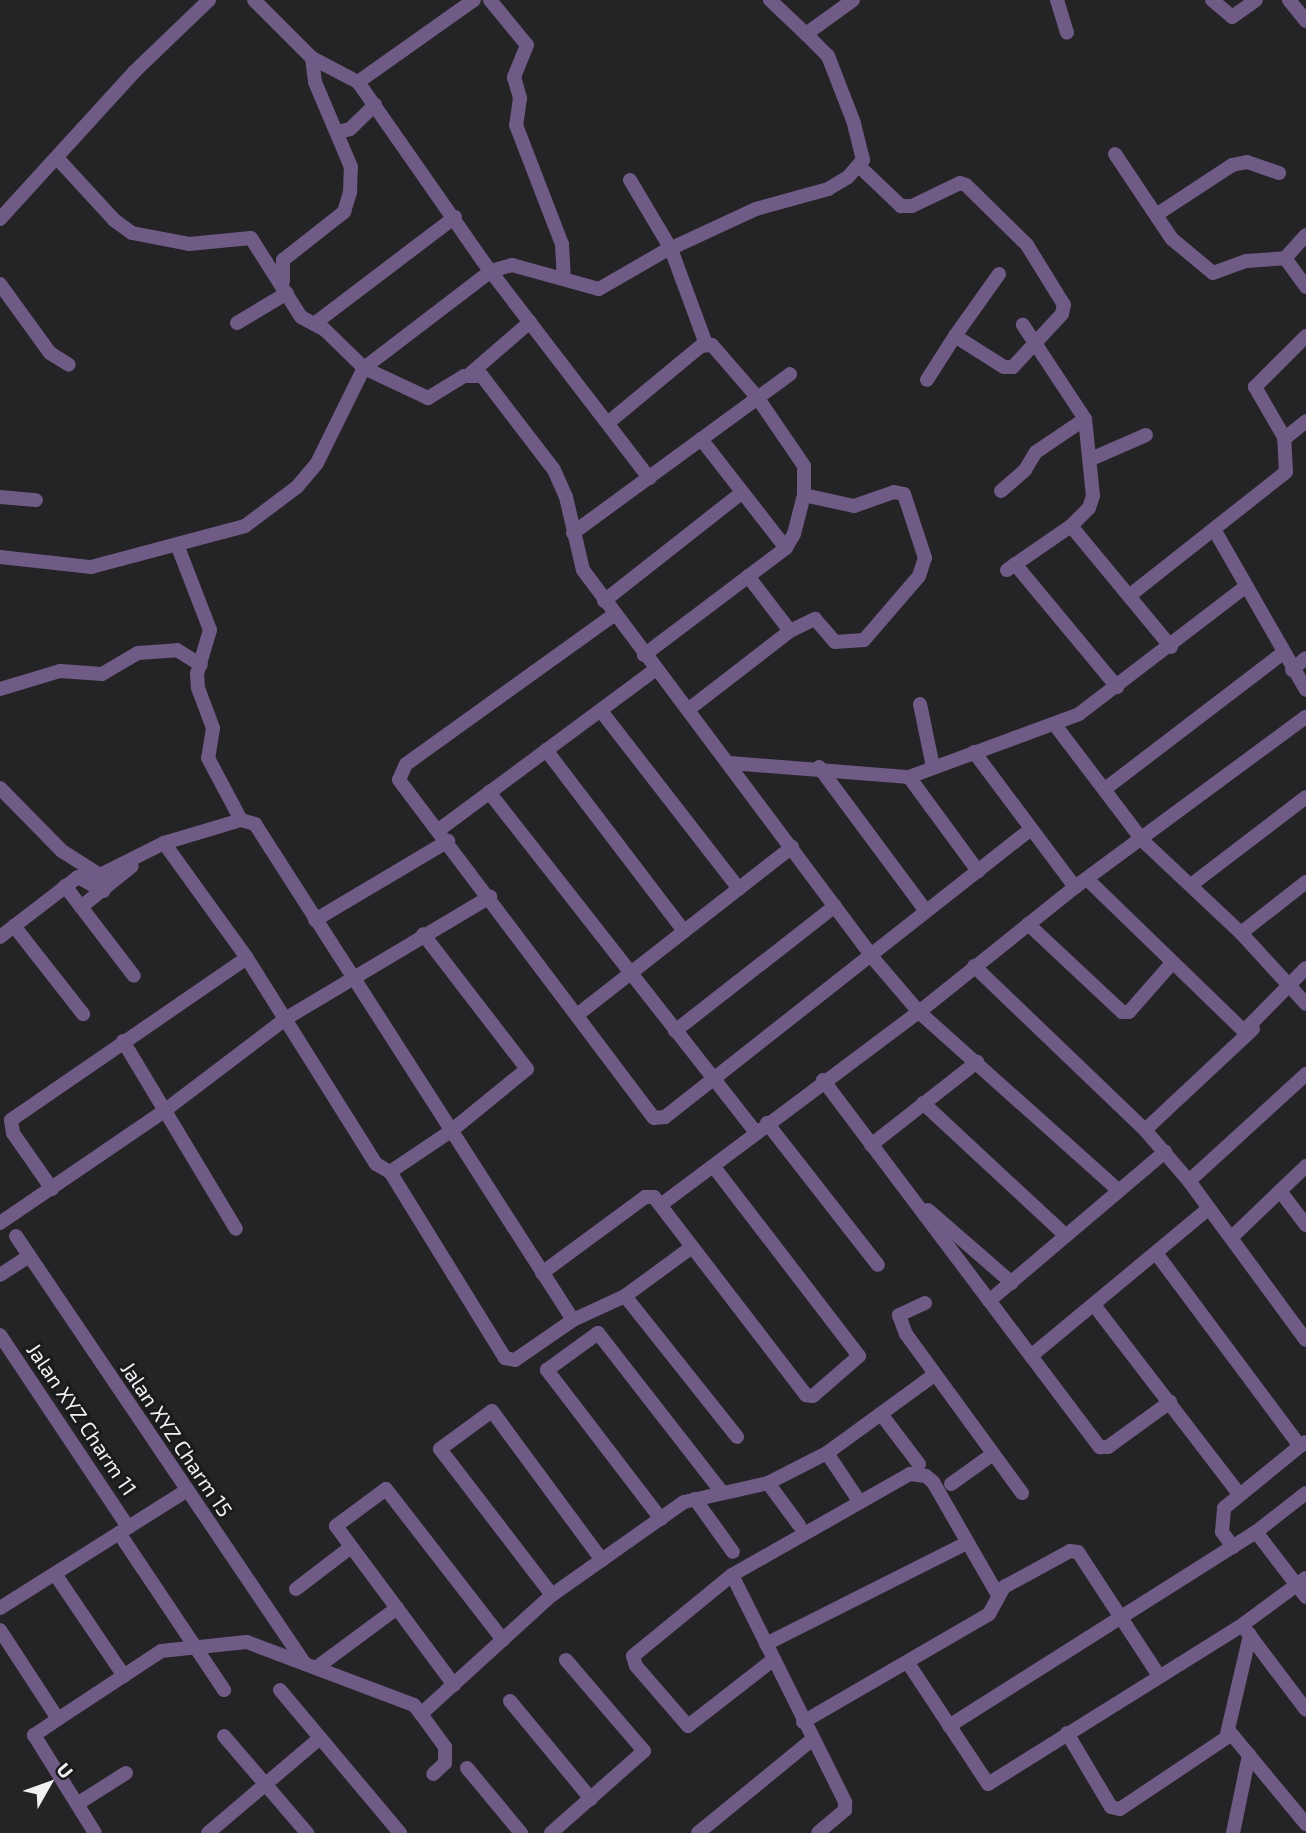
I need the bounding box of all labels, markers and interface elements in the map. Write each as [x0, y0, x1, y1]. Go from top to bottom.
street label: Jalan XYZ Charm 11 [22, 1338, 142, 1500]
street label: Jalan XYZ Charm 15 [116, 1357, 238, 1521]
north arrow [14, 1749, 84, 1819]
text: U [52, 1758, 78, 1783]

